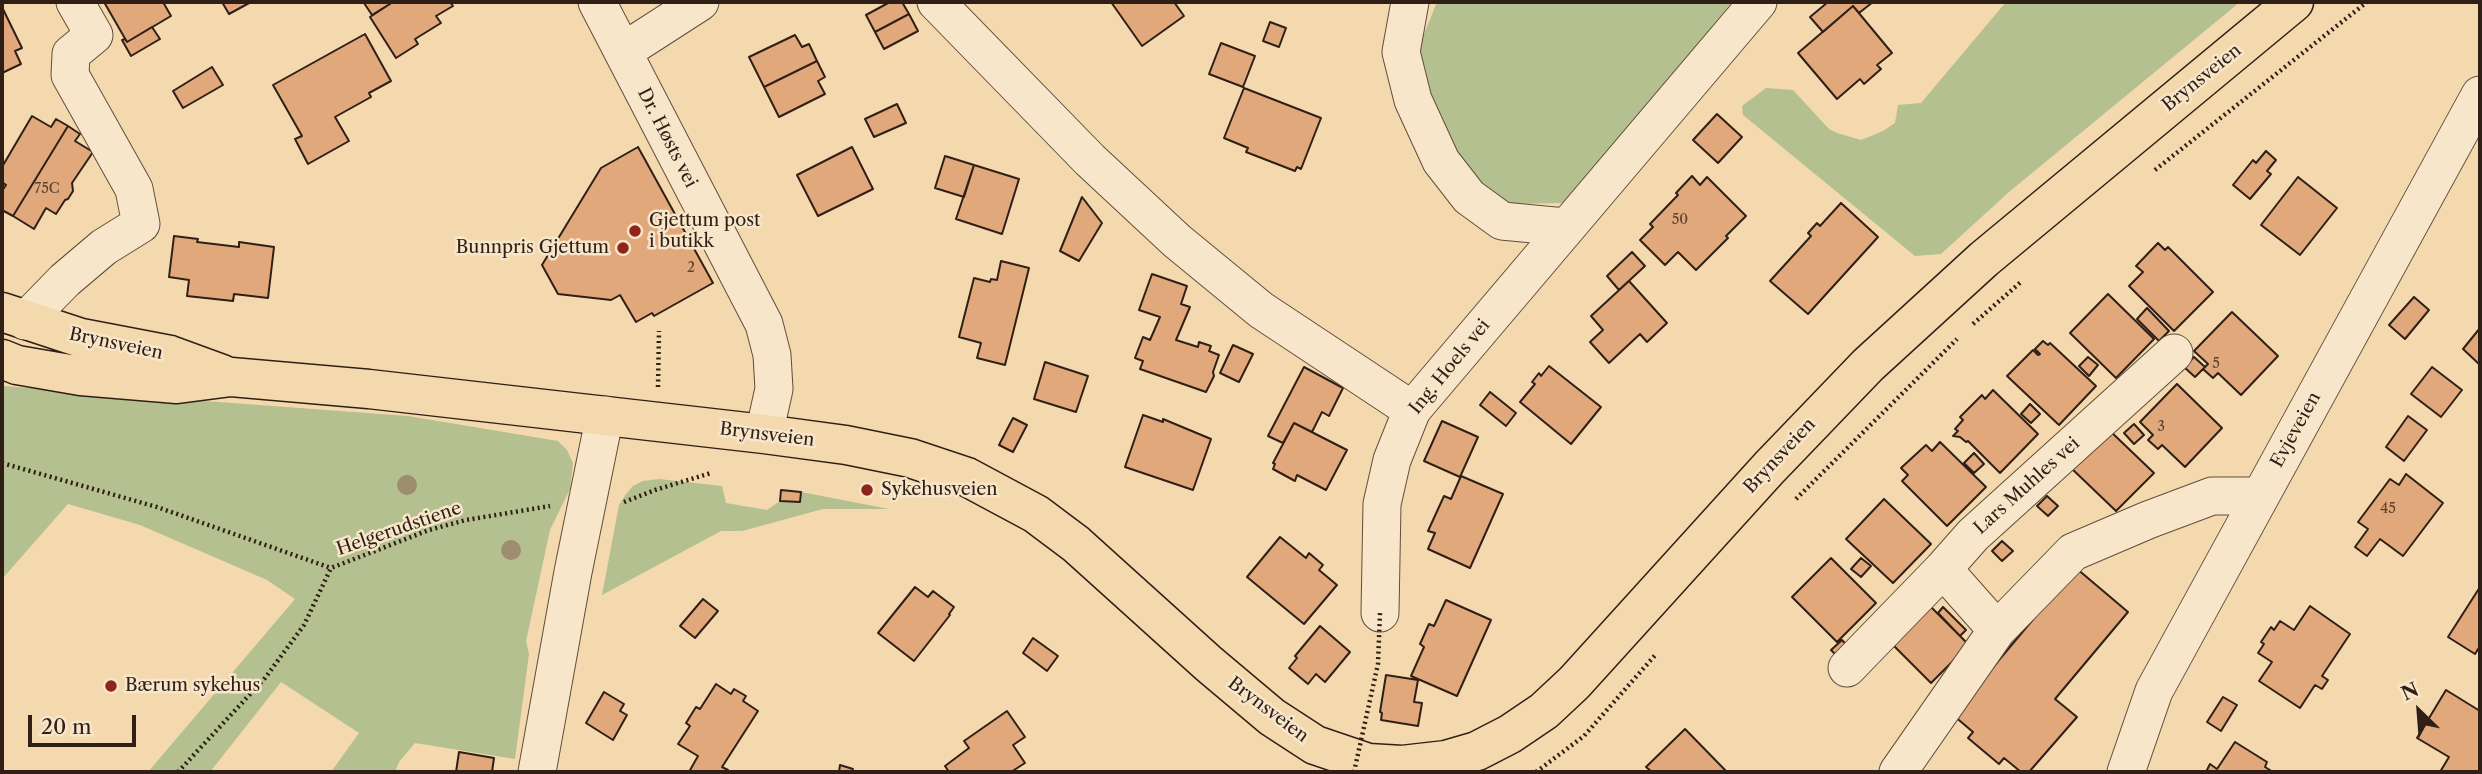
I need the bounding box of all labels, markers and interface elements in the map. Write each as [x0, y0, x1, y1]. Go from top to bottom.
street label: Brynsveien [2158, 40, 2246, 116]
street label: Dr. Høsts vei [633, 84, 701, 192]
house number: 75C [34, 181, 60, 197]
place label: Gjettum post i butikk [649, 210, 760, 252]
house number: 50 [1672, 212, 1688, 228]
marker: Gjettum post i butikk [627, 223, 643, 239]
place label: Bunnpris Gjettum [456, 237, 609, 259]
marker: Bunnpris Gjettum [615, 240, 631, 256]
house number: 2 [687, 260, 695, 276]
street label: Ing. Hoels vei [1405, 315, 1495, 419]
street label: Brynsveien [67, 324, 165, 364]
house number: 5 [2212, 356, 2220, 372]
street label: Evjeveien [2266, 388, 2326, 472]
street label: Brynsveien [1740, 414, 1820, 498]
street label: Brynsveien [718, 418, 816, 452]
house number: 3 [2157, 419, 2165, 435]
street label: Lars Muhles vei [1970, 433, 2084, 539]
place label: Sykehusveien [881, 479, 998, 501]
marker: Sykehusveien [859, 482, 875, 498]
street label: Helgerudstiene [334, 498, 464, 560]
house number: 45 [2380, 501, 2396, 517]
street label: Brynsveien [1223, 673, 1313, 747]
place label: Bærum sykehus [125, 675, 260, 697]
north arrow [2384, 676, 2454, 746]
marker: Bærum sykehus [103, 678, 119, 694]
text: N [2398, 678, 2422, 705]
scale bar [32, 700, 140, 744]
text: 20 m [41, 714, 92, 739]

